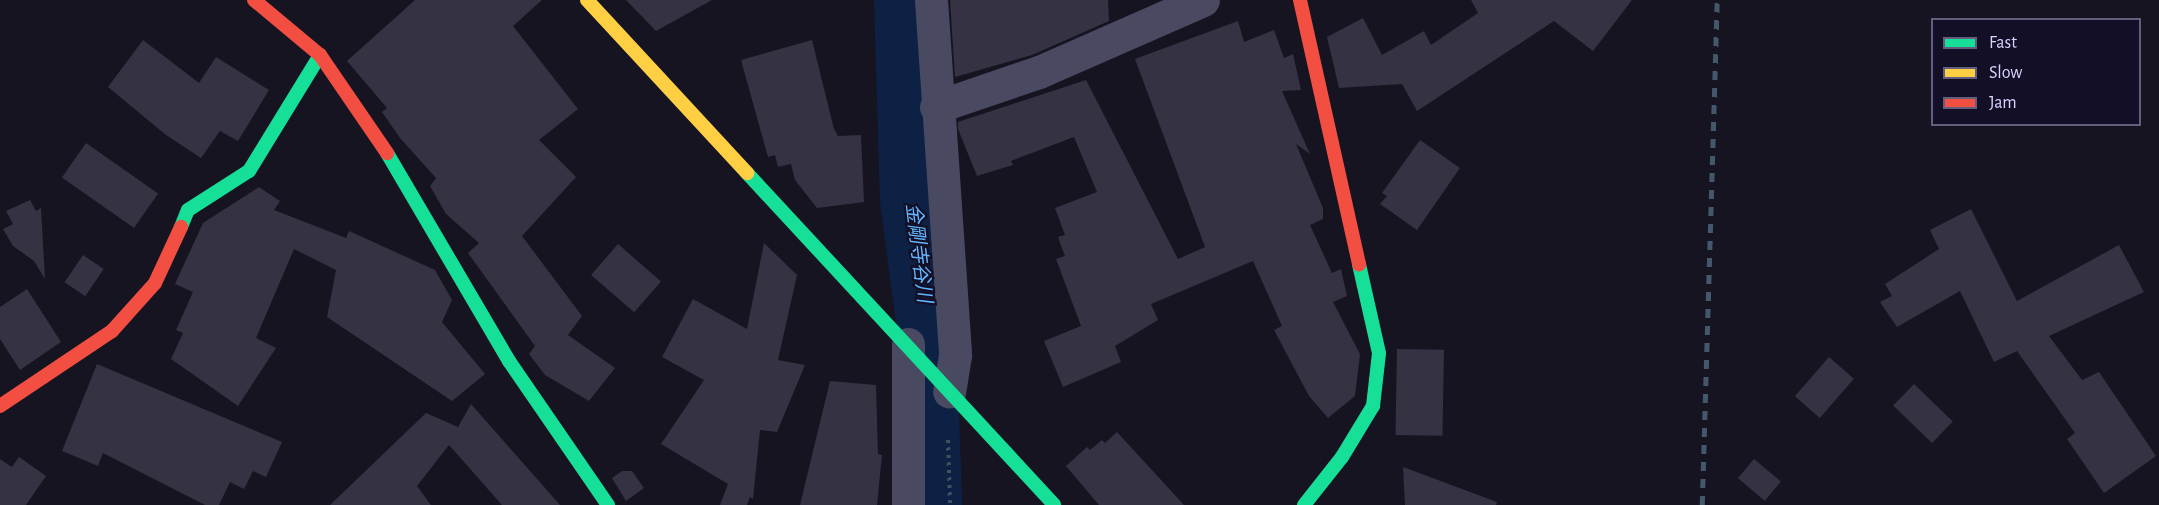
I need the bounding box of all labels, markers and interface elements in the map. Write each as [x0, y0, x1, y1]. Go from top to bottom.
legend [1931, 18, 2141, 126]
text: Fast [1989, 34, 2017, 52]
text: Slow [1989, 64, 2022, 82]
text: Jam [1989, 94, 2017, 112]
water label: 金剛寺谷川 [900, 202, 936, 304]

